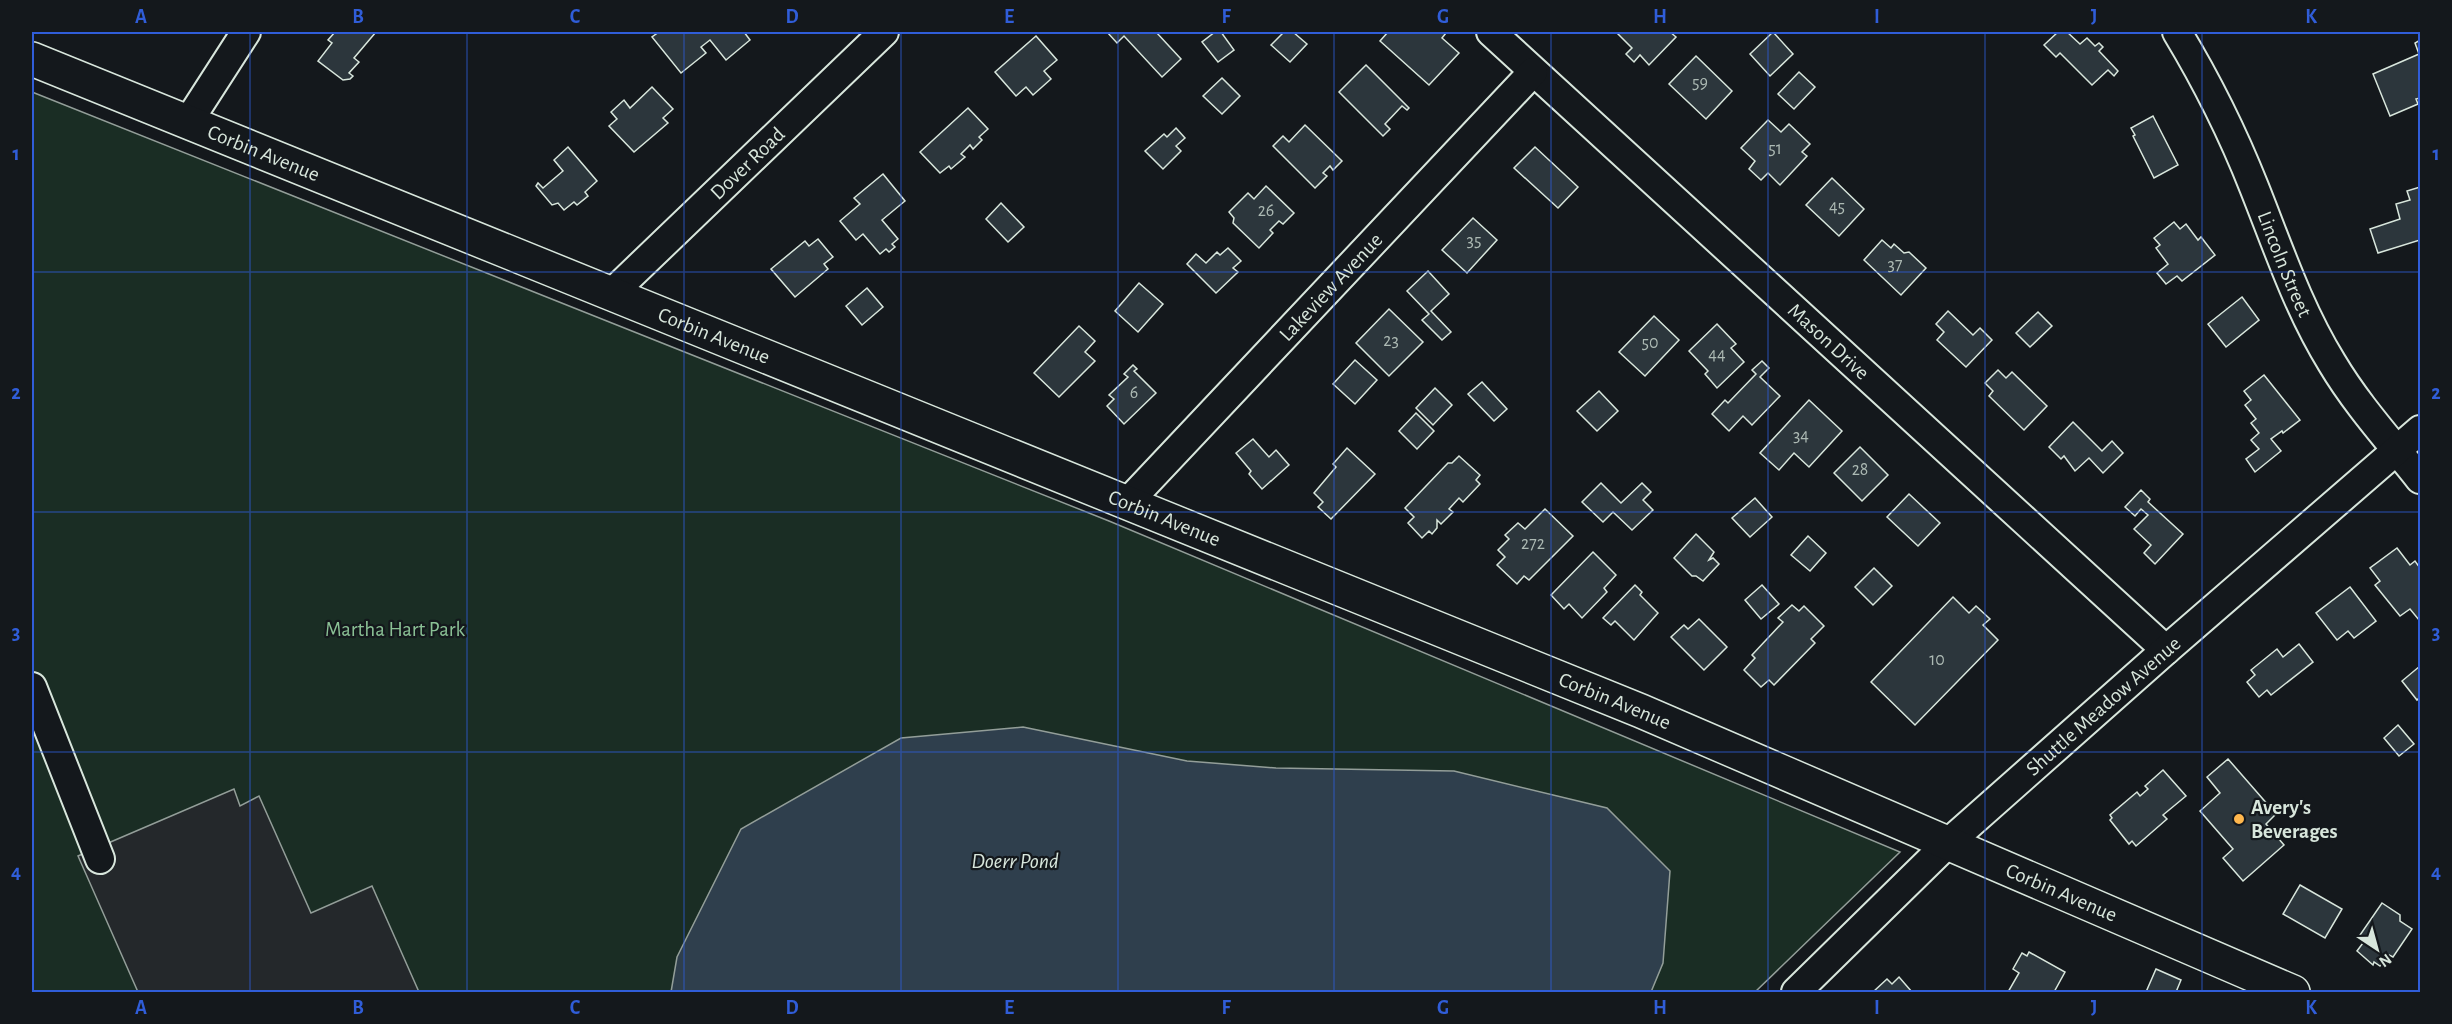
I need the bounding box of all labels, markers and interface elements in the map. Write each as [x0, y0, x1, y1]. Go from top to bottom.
text: A [135, 7, 147, 27]
text: B [352, 7, 364, 27]
text: C [570, 7, 581, 27]
text: D [785, 7, 799, 27]
text: E [1004, 7, 1014, 27]
text: F [1221, 7, 1231, 27]
text: G [1437, 7, 1449, 27]
text: H [1653, 7, 1667, 27]
text: I [1874, 7, 1880, 27]
text: J [2091, 7, 2097, 27]
text: K [2305, 7, 2317, 27]
house number: 59 [1692, 74, 1708, 92]
street label: Corbin Avenue [205, 121, 323, 185]
street label: Dover Road [706, 123, 789, 203]
house number: 51 [1768, 140, 1782, 158]
text: 1 [12, 144, 20, 164]
text: 1 [2432, 144, 2440, 164]
house number: 45 [1829, 198, 1845, 216]
house number: 26 [1258, 202, 1274, 220]
street label: Lincoln Street [2254, 208, 2316, 320]
street label: Lakeview Avenue [1275, 229, 1386, 345]
house number: 35 [1467, 232, 1481, 250]
house number: 37 [1888, 256, 1902, 274]
street label: Mason Drive [1784, 299, 1874, 383]
street label: Corbin Avenue [655, 303, 773, 367]
house number: 23 [1383, 332, 1399, 350]
house number: 50 [1641, 334, 1659, 352]
house number: 44 [1708, 346, 1726, 364]
text: 2 [11, 383, 21, 403]
text: 2 [2431, 383, 2441, 403]
house number: 6 [1130, 384, 1138, 402]
house number: 34 [1793, 427, 1809, 445]
house number: 28 [1852, 461, 1868, 479]
street label: Corbin Avenue [1106, 486, 1224, 550]
house number: 272 [1521, 535, 1545, 553]
park label: Martha Hart Park [325, 619, 465, 640]
text: 3 [12, 623, 20, 643]
text: 3 [2432, 623, 2440, 643]
street label: Shuttle Meadow Avenue [2022, 632, 2184, 779]
house number: 10 [1929, 651, 1945, 669]
street label: Corbin Avenue [1556, 668, 1674, 733]
place label: Avery's Beverages [2251, 797, 2338, 842]
marker: Avery's Beverages [2232, 812, 2246, 826]
water label: Doerr Pond [971, 850, 1059, 872]
street label: Corbin Avenue [2003, 859, 2120, 925]
text: 4 [11, 862, 21, 882]
text: 4 [2431, 862, 2441, 882]
north arrow [2347, 919, 2407, 979]
text: N [2376, 951, 2394, 970]
text: A [135, 998, 147, 1018]
text: B [352, 998, 364, 1018]
text: C [570, 998, 581, 1018]
text: D [785, 998, 799, 1018]
text: E [1004, 998, 1014, 1018]
text: F [1221, 998, 1231, 1018]
text: G [1437, 998, 1449, 1018]
text: H [1653, 998, 1667, 1018]
text: I [1874, 998, 1880, 1018]
text: J [2091, 998, 2097, 1018]
text: K [2305, 998, 2317, 1018]

